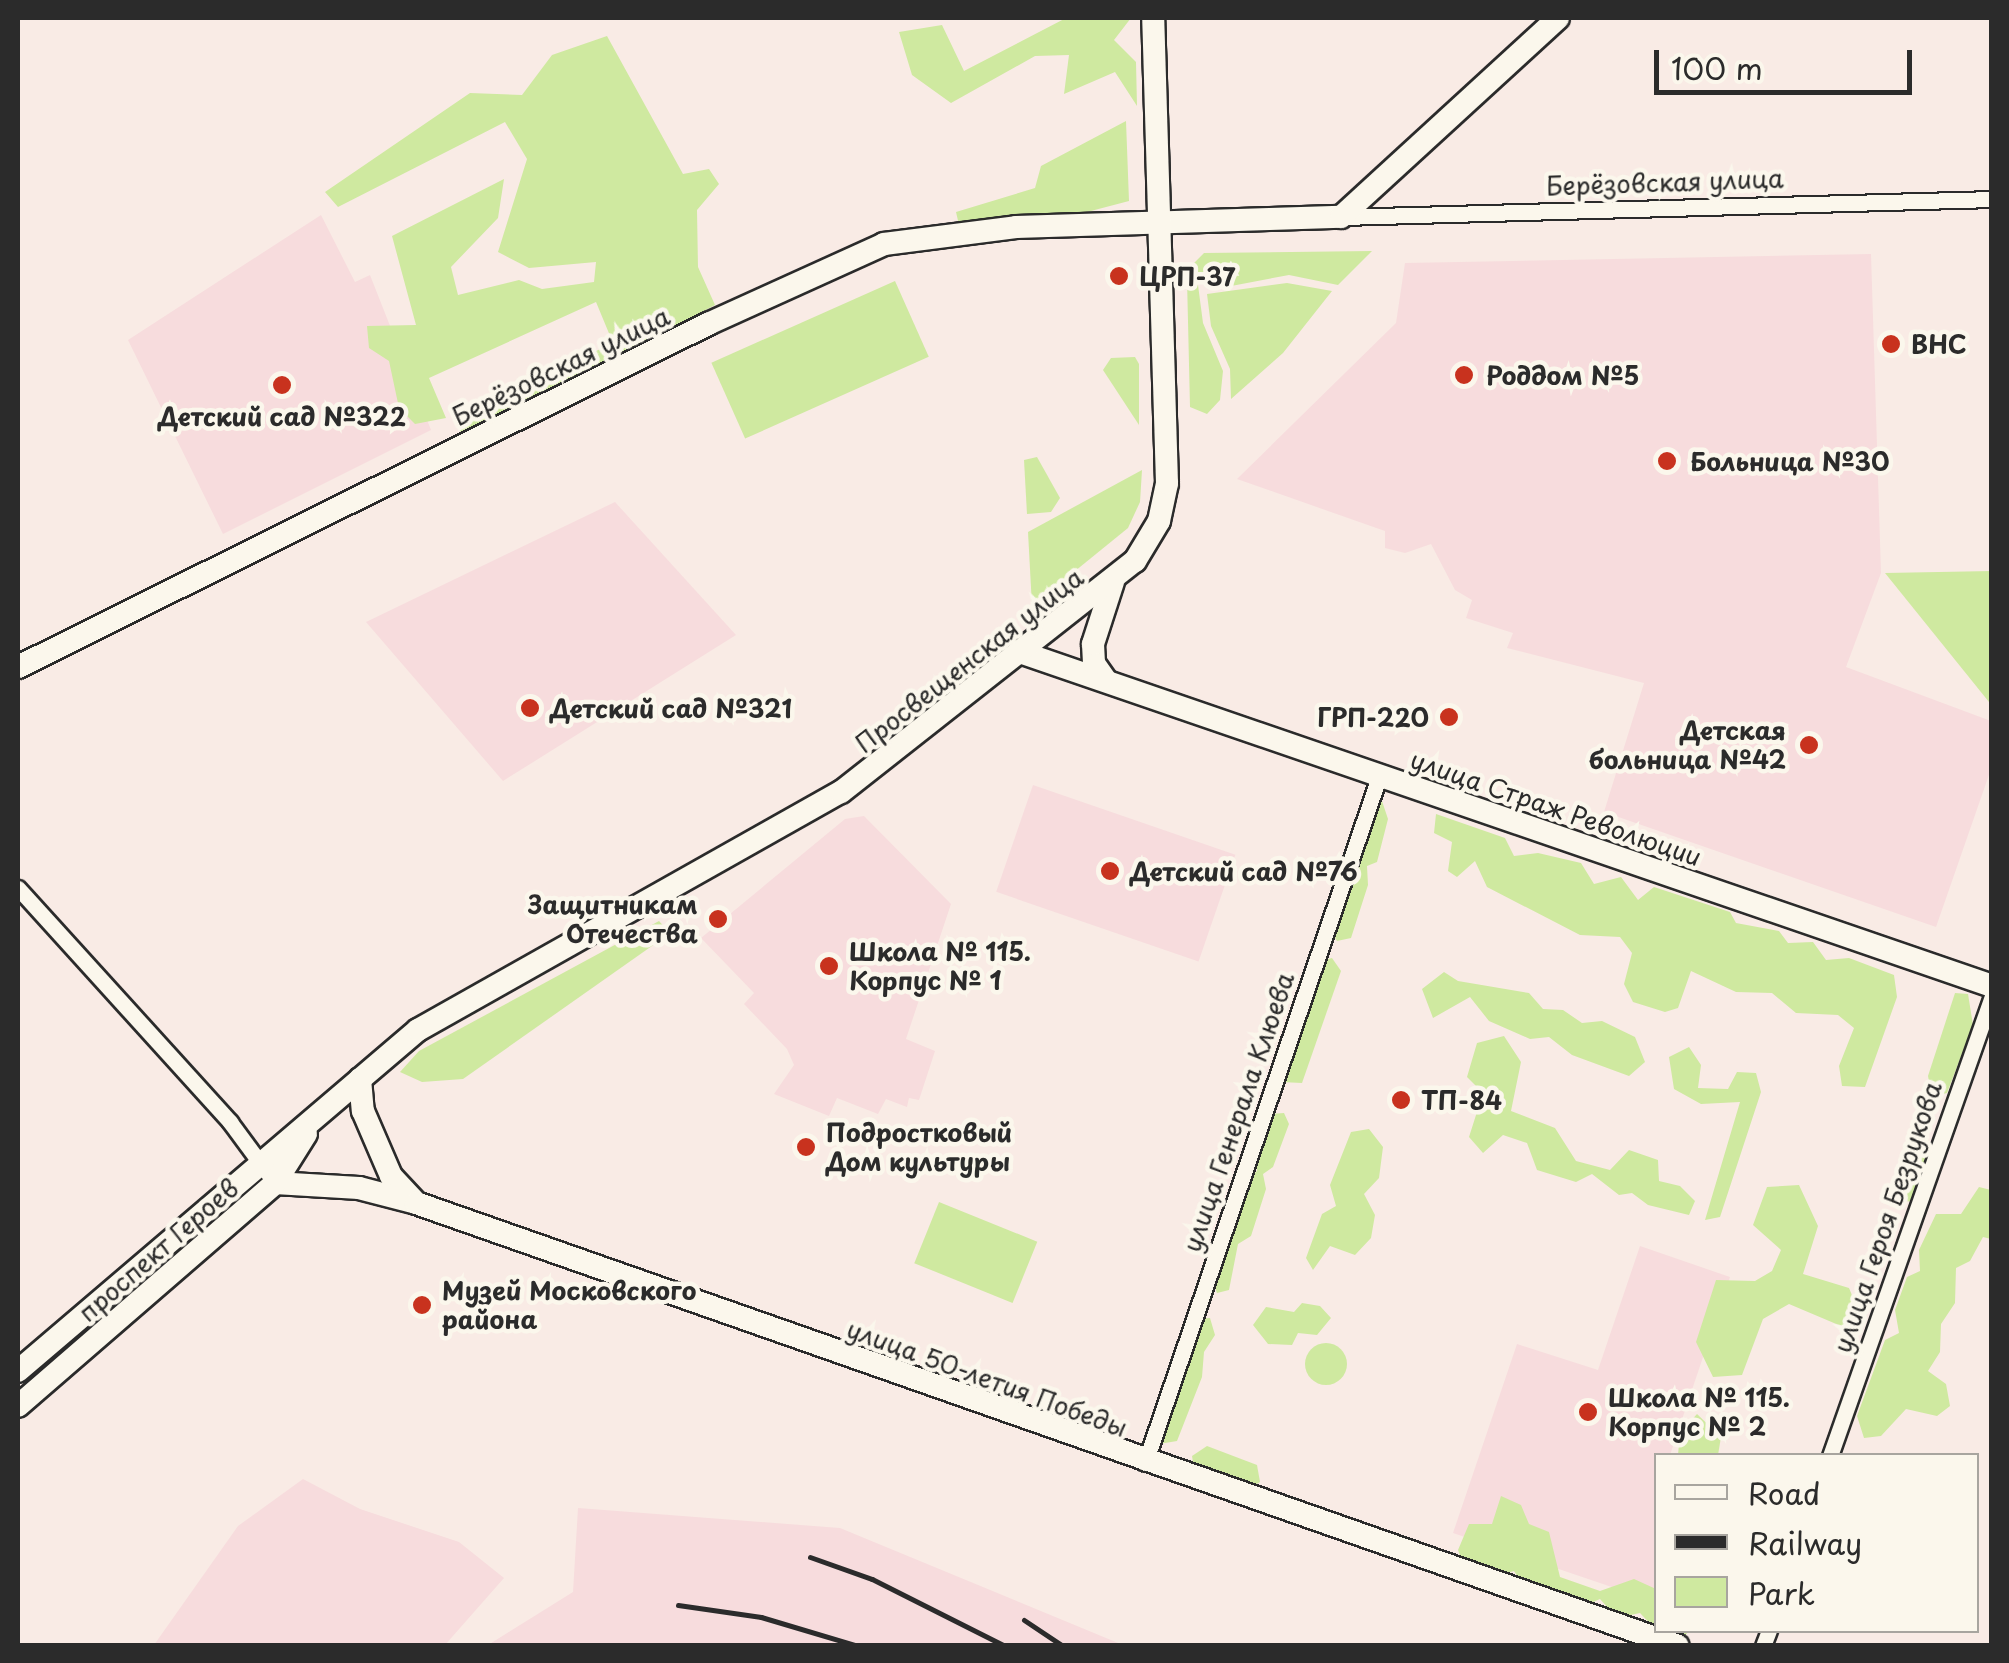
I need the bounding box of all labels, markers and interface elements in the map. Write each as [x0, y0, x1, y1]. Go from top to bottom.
scale bar [1659, 30, 1916, 92]
text: 100 m [1671, 45, 1763, 90]
street label: Берёзовская улица [1545, 163, 1785, 201]
place label: ЦРП-37 [1139, 261, 1235, 291]
marker: ЦРП-37 [1108, 265, 1130, 287]
street label: Берёзовская улица [447, 300, 675, 432]
place label: ВНС [1911, 329, 1967, 359]
marker: ВНС [1880, 333, 1902, 355]
place label: Роддом №5 [1486, 360, 1639, 390]
marker: Роддом №5 [1451, 362, 1477, 388]
marker: Детский сад №322 [271, 374, 293, 396]
place label: Детский сад №322 [157, 401, 407, 431]
place label: Больница №30 [1690, 446, 1890, 476]
marker: Больница №30 [1654, 448, 1680, 474]
street label: Просвещенская улица [849, 561, 1089, 759]
place label: Детский сад №321 [550, 693, 793, 723]
marker: Детский сад №321 [519, 697, 541, 719]
place label: ГРП-220 [1317, 702, 1429, 732]
marker: ГРП-220 [1438, 706, 1460, 728]
place label: Детская больница №42 [1588, 716, 1786, 775]
marker: Детская больница №42 [1796, 732, 1822, 758]
street label: улица Страж Революции [1405, 744, 1707, 872]
place label: Детский сад №76 [1130, 856, 1359, 886]
marker: Детский сад №76 [1099, 860, 1121, 882]
place label: Защитникам Отечества [528, 890, 698, 949]
marker: Защитникам Отечества [707, 908, 729, 930]
place label: Школа № 115. Корпус № 1 [849, 937, 1032, 996]
marker: Школа № 115. Корпус № 1 [818, 955, 840, 977]
street label: улица Генерала Клюева [1176, 967, 1300, 1257]
street label: улица Героя Безрукова [1826, 1077, 1948, 1357]
place label: ТП-84 [1421, 1085, 1502, 1115]
marker: ТП-84 [1390, 1089, 1412, 1111]
place label: Подростковый Дом культуры [826, 1118, 1012, 1177]
marker: Подростковый Дом культуры [795, 1136, 817, 1158]
street label: проспект Героев [72, 1172, 244, 1328]
place label: Музей Московского района [442, 1276, 696, 1335]
marker: Музей Московского района [411, 1294, 433, 1316]
street label: улица 50-летия Победы [843, 1313, 1131, 1443]
place label: Школа № 115. Корпус № 2 [1608, 1383, 1791, 1442]
marker: Школа № 115. Корпус № 2 [1577, 1401, 1599, 1423]
legend [1654, 1453, 1979, 1633]
text: Road [1748, 1470, 1821, 1515]
text: Railway [1748, 1520, 1862, 1565]
text: Park [1748, 1570, 1815, 1615]

